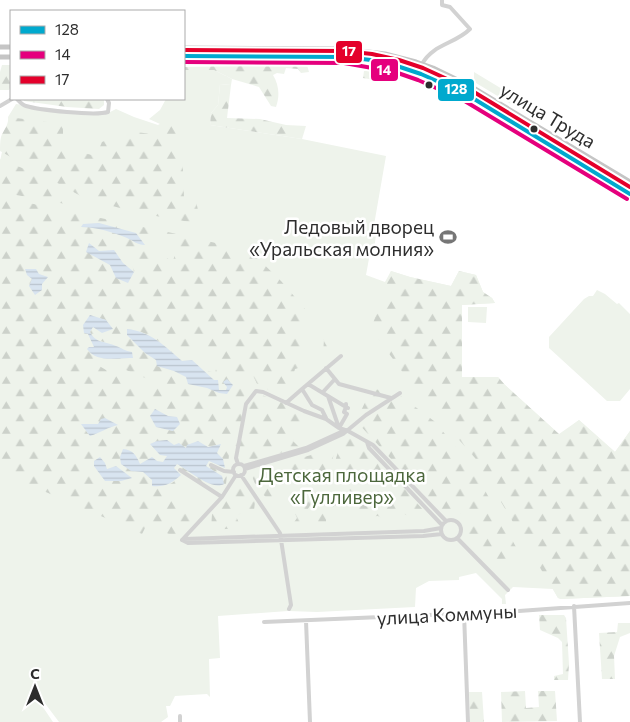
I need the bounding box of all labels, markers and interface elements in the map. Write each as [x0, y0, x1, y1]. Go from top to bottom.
legend [10, 10, 185, 100]
text: 128 [55, 20, 79, 38]
line badge: 17 [335, 40, 363, 64]
text: 17 [342, 42, 356, 59]
text: 14 [55, 45, 70, 63]
line badge: 14 [370, 58, 399, 82]
text: 14 [377, 61, 392, 78]
text: 17 [55, 70, 69, 88]
line badge: 128 [437, 78, 475, 102]
street label: улица Труда [496, 78, 600, 152]
unlabelled marker [424, 80, 434, 90]
text: 128 [445, 80, 468, 97]
unlabelled marker [529, 124, 539, 134]
place label: Ледовый дворец «Уральская молния» [249, 215, 434, 260]
sports icon: Ледовый дворец «Уральская молния» [438, 227, 458, 247]
park label: Детская площадка «Гулливер» [259, 463, 425, 508]
street label: улица Коммуны [376, 599, 518, 629]
north arrow [10, 662, 60, 712]
text: С [30, 665, 40, 682]

